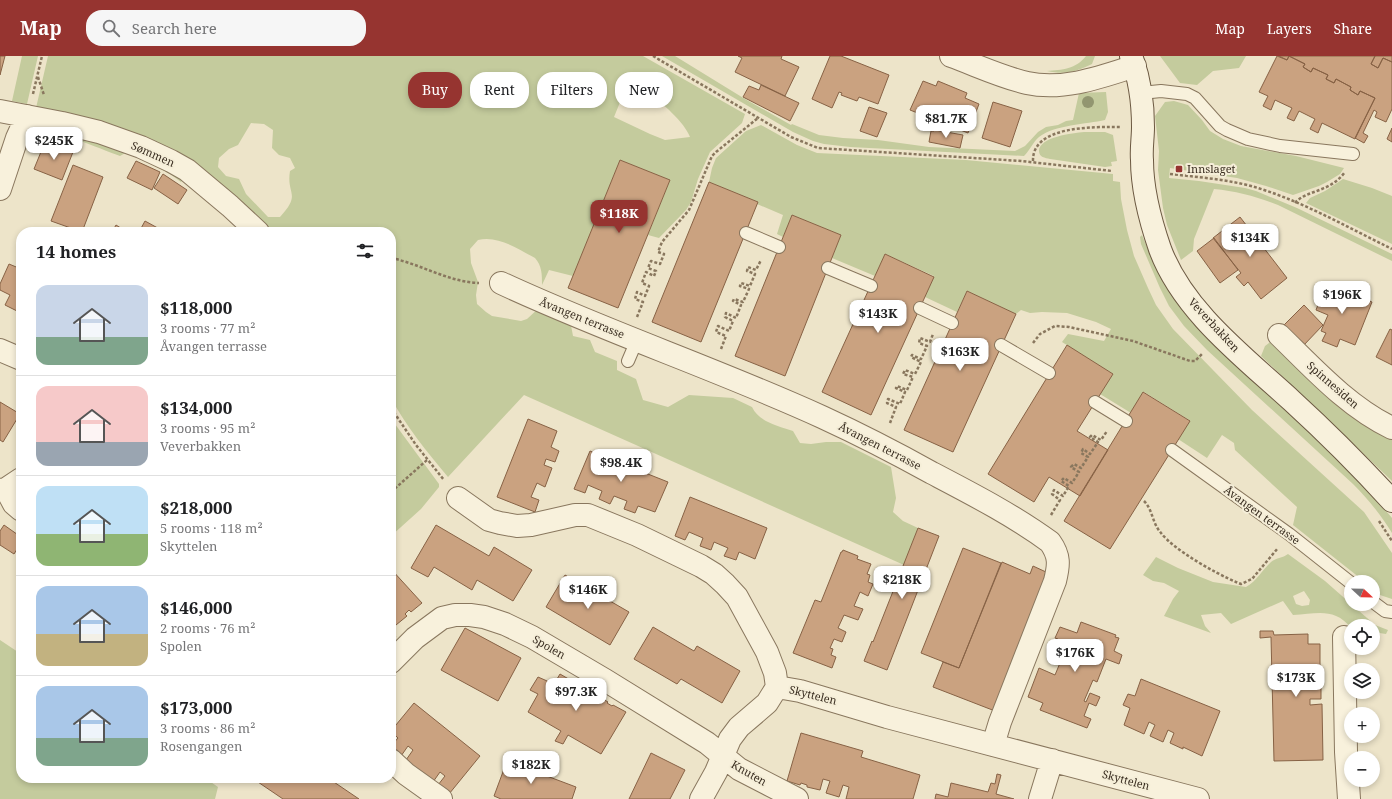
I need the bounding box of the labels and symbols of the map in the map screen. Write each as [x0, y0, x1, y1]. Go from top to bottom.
pin: $81.7K [913, 105, 979, 139]
pin: $245K [26, 127, 82, 161]
street label: Sømmen [129, 137, 177, 170]
place label: Innslaget [1187, 161, 1236, 176]
marker: Innslaget [1174, 164, 1184, 174]
pin: $118K [591, 200, 647, 234]
pin: $134K [1222, 224, 1278, 258]
pin: $196K [1314, 281, 1370, 315]
street label: Åvangen terrasse [537, 294, 627, 341]
street label: Veverbakken [1185, 294, 1243, 355]
pin: $143K [850, 300, 906, 334]
pin: $163K [932, 338, 988, 372]
street label: Spinnesiden [1304, 358, 1363, 411]
street label: Åvangen terrasse [836, 418, 924, 473]
pin: $98.4K [588, 449, 654, 483]
street label: Åvangen terrasse [1221, 482, 1303, 547]
pin: $218K [874, 566, 930, 600]
north arrow [1344, 575, 1380, 611]
pin: $146K [560, 576, 616, 610]
street label: Spolen [530, 631, 568, 662]
pin: $176K [1047, 639, 1103, 673]
pin: $173K [1268, 664, 1324, 698]
pin: $97.3K [543, 678, 609, 712]
street label: Skyttelen [788, 681, 839, 708]
pin: $182K [503, 751, 559, 785]
street label: Knuten [729, 756, 770, 789]
street label: Skyttelen [1101, 766, 1152, 793]

